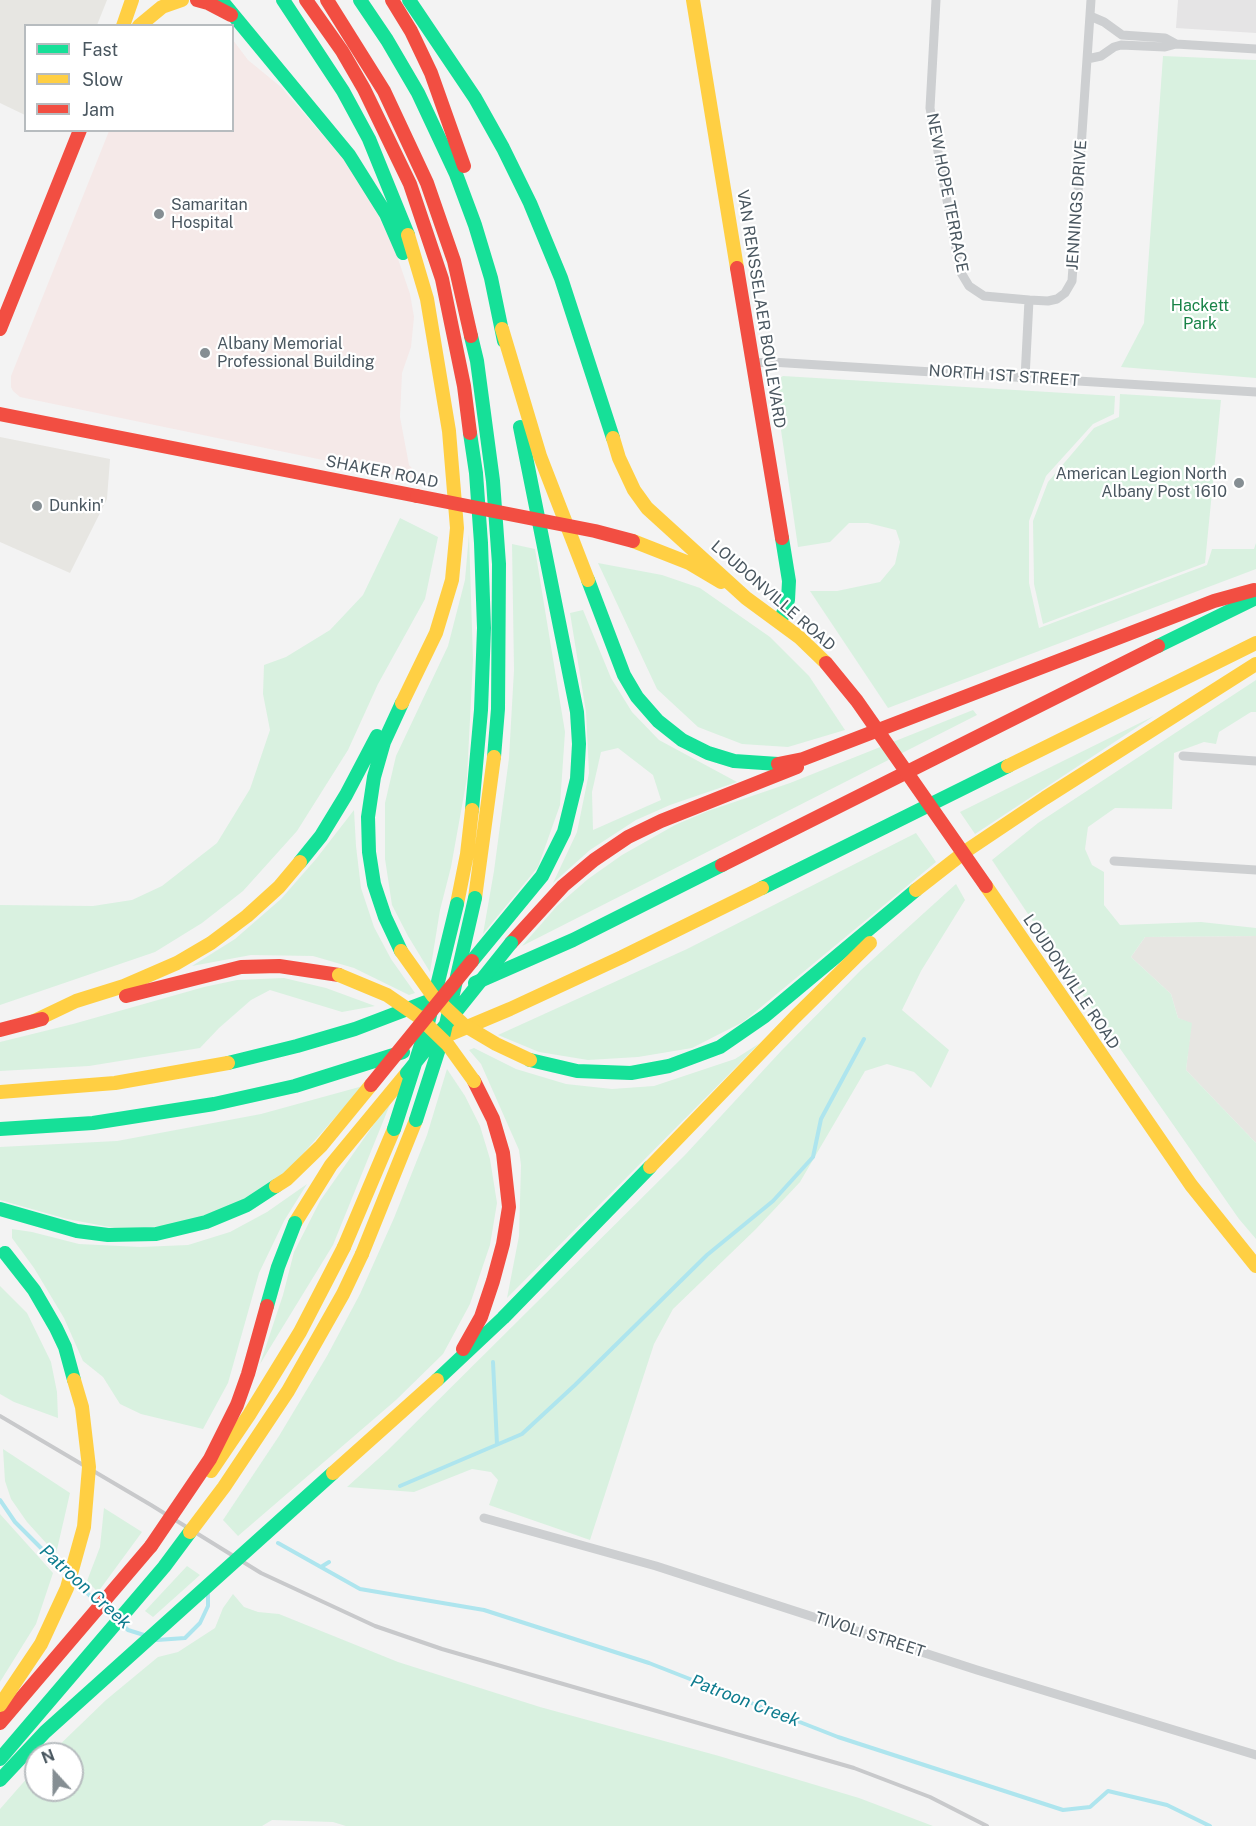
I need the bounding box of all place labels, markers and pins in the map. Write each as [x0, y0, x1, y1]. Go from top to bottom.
place label: Samaritan Hospital [171, 195, 248, 233]
marker: Samaritan Hospital [152, 207, 166, 221]
place label: Albany Memorial Professional Building [217, 334, 375, 372]
marker: Albany Memorial Professional Building [198, 346, 212, 360]
place label: American Legion North Albany Post 1610 [1055, 464, 1227, 502]
marker: American Legion North Albany Post 1610 [1232, 476, 1246, 490]
place label: Dunkin' [49, 496, 104, 516]
marker: Dunkin' [30, 499, 44, 513]

